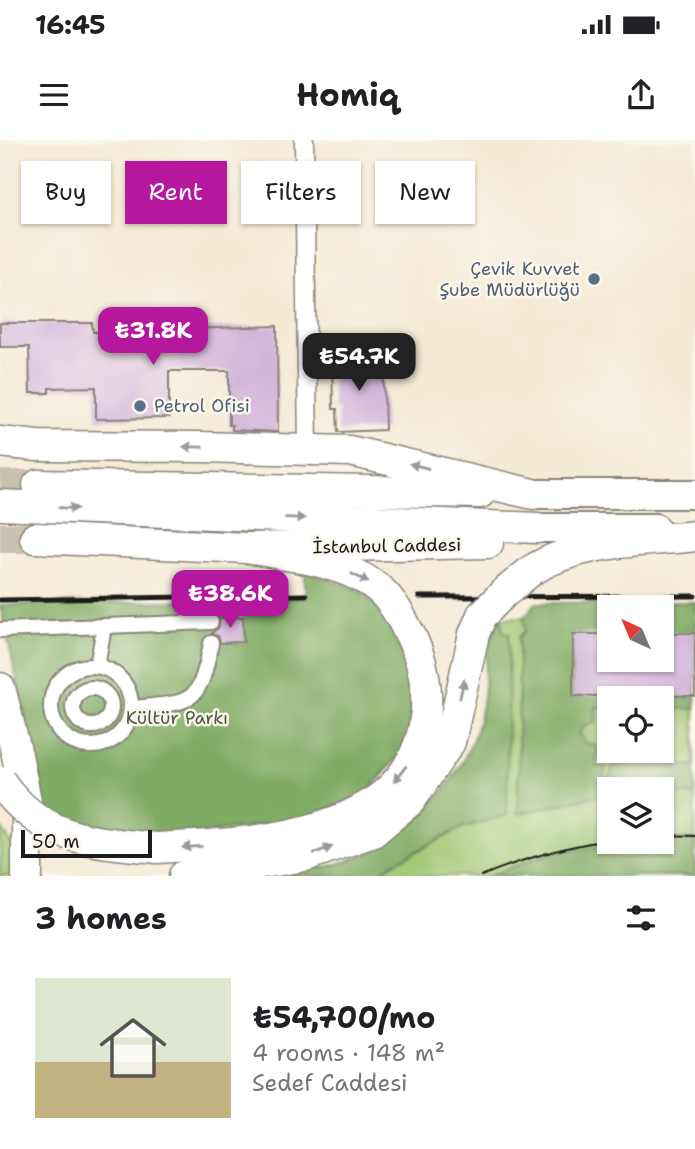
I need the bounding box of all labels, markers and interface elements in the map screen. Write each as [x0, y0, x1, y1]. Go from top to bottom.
text: 16:45 [35, 7, 105, 42]
text: Homiq [296, 73, 399, 116]
icon: menu [35, 76, 73, 114]
icon: share [622, 76, 660, 114]
chip: Buy [21, 161, 111, 224]
chip: Rent [125, 161, 227, 224]
chip: Filters [241, 161, 361, 224]
chip: New [375, 161, 475, 224]
place label: Çevik Kuvvet Şube Müdürlüğü [440, 257, 580, 302]
marker: Çevik Kuvvet Şube Müdürlüğü [586, 271, 602, 287]
pin: ₺31.8K [96, 308, 210, 367]
text: ₺31.8K [114, 315, 192, 345]
pin: ₺54.7K [302, 334, 416, 393]
text: ₺54.7K [319, 341, 399, 371]
place label: Petrol Ofisi [154, 394, 250, 418]
marker: Petrol Ofisi [132, 398, 148, 414]
one-way arrow [182, 441, 204, 452]
one-way arrow [408, 460, 430, 471]
one-way arrow [57, 503, 79, 514]
one-way arrow [285, 512, 307, 523]
street label: İstanbul Caddesi [313, 533, 461, 559]
pin: ₺38.6K [173, 570, 287, 630]
one-way arrow [350, 572, 370, 583]
text: ₺38.6K [188, 578, 272, 608]
north arrow [597, 595, 674, 672]
map controls [597, 595, 674, 854]
one-way arrow [457, 677, 468, 699]
button: locate [597, 686, 674, 763]
park label: Kültür Parkı [126, 706, 228, 730]
one-way arrow [393, 765, 408, 783]
button: layers [597, 777, 674, 854]
scale bar [21, 827, 152, 859]
text: 50 m [32, 829, 80, 854]
one-way arrow [181, 841, 203, 852]
one-way arrow [312, 844, 333, 855]
text: 3 homes [35, 898, 167, 939]
icon: filters [622, 899, 660, 937]
text: ₺54,700/mo [252, 997, 436, 1038]
icon: home [91, 1006, 175, 1090]
text: 4 rooms · 148 m² [252, 1038, 445, 1068]
text: Sedef Caddesi [252, 1068, 408, 1098]

